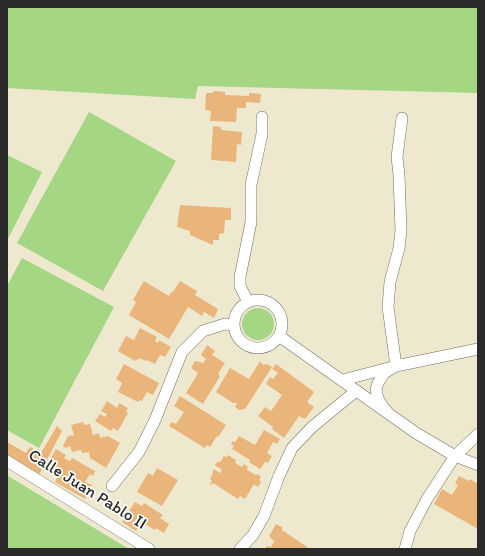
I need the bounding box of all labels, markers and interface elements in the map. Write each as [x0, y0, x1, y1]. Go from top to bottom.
street label: Calle Juan Pablo II [24, 445, 150, 535]

